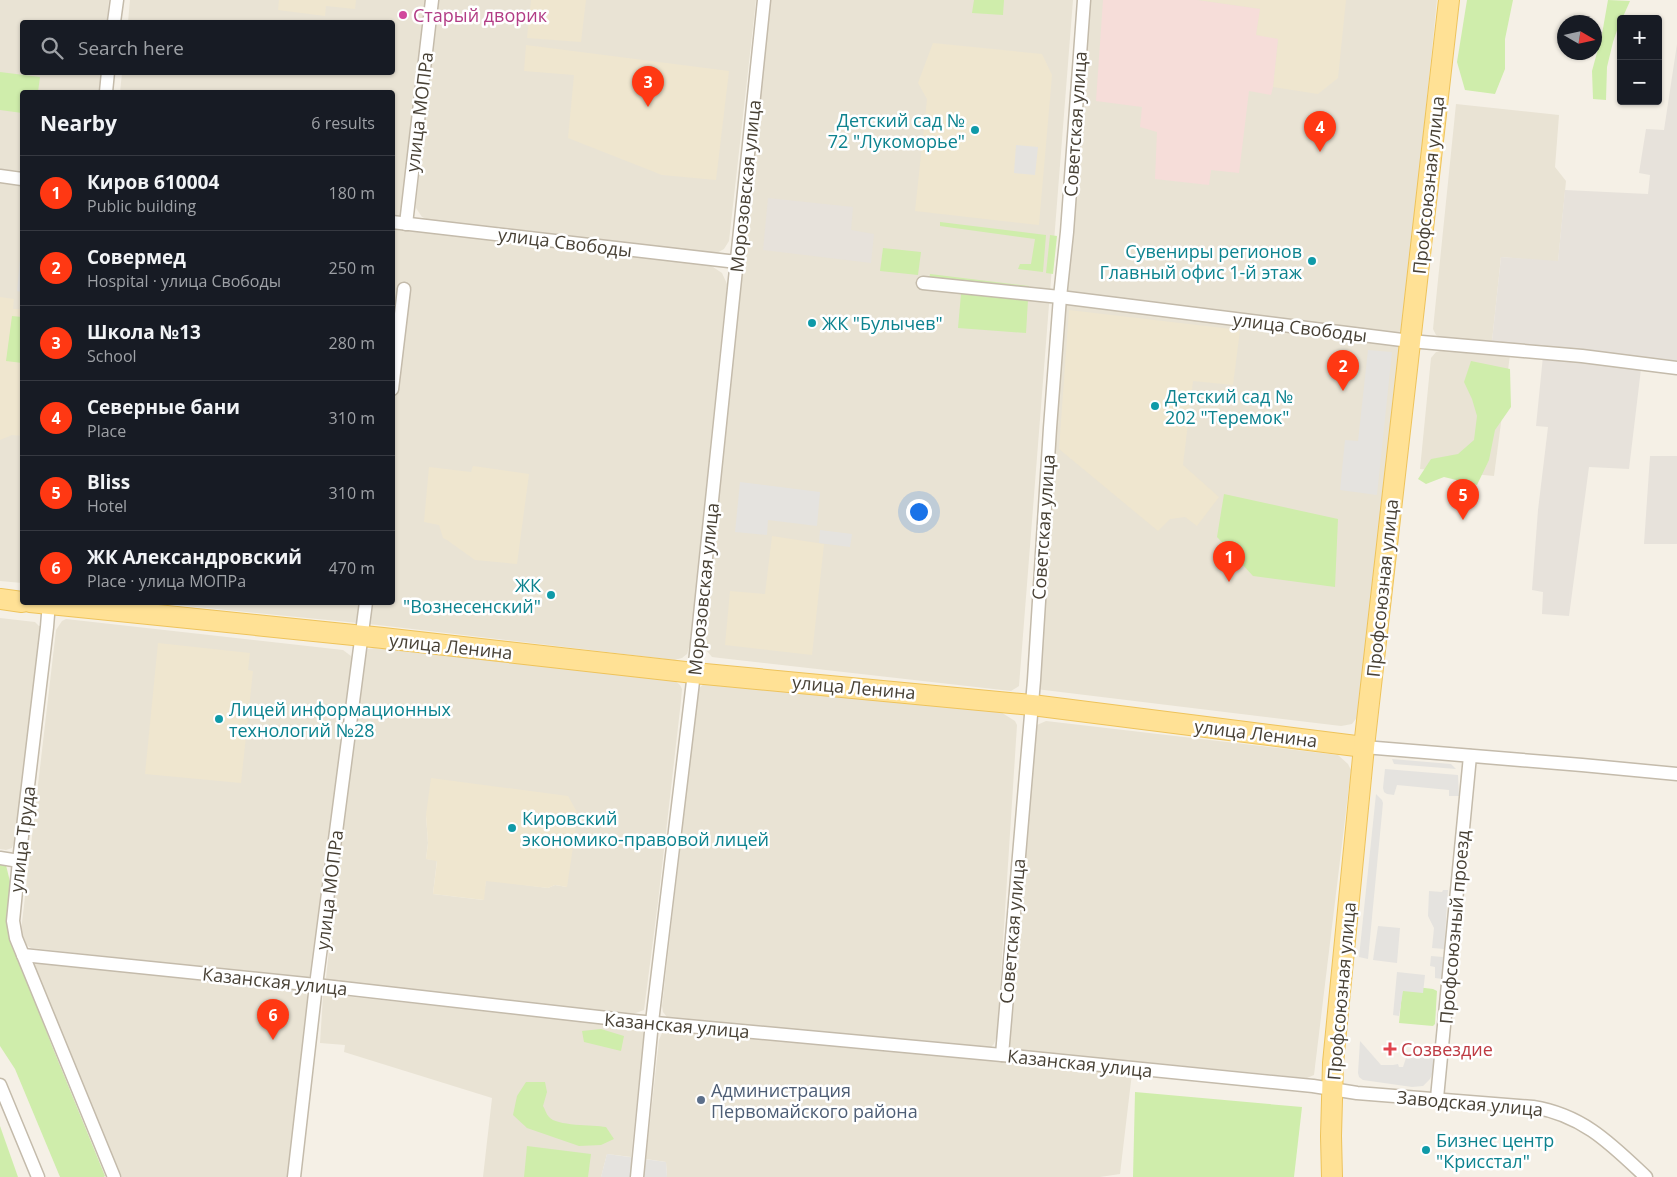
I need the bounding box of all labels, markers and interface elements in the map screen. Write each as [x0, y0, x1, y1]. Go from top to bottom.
place label: Старый дворик [413, 3, 548, 27]
marker: Старый дворик [397, 9, 409, 21]
north arrow [1557, 15, 1602, 60]
map controls [1617, 15, 1662, 105]
button: + [1617, 15, 1662, 60]
search box [20, 20, 395, 75]
icon: search [38, 34, 66, 62]
text: Search here [78, 35, 184, 61]
street label: Советская улица [1058, 50, 1092, 198]
street label: улица МОПРа [400, 51, 438, 173]
button: − [1617, 60, 1662, 105]
pin: 3 [632, 66, 664, 107]
street label: Профсоюзная улица [1407, 95, 1449, 275]
street label: Морозовская улица [724, 99, 766, 273]
place label: Детский сад № 72 "Лукоморье" [828, 108, 965, 153]
text: Nearby [40, 109, 117, 137]
pin: 4 [1304, 111, 1336, 152]
text: 6 results [311, 112, 375, 134]
marker: Детский сад № 72 "Лукоморье" [969, 124, 981, 136]
text: Киров 610004 [87, 169, 219, 195]
text: 1 [51, 182, 61, 204]
text: 180 m [329, 182, 375, 204]
text: Public building [87, 195, 196, 217]
street label: улица Свободы [497, 222, 633, 262]
place label: Сувениры регионов Главный офис 1-й этаж [1099, 239, 1303, 284]
text: Совермед [87, 244, 186, 270]
marker: Сувениры регионов Главный офис 1-й этаж [1306, 255, 1318, 267]
text: 2 [51, 257, 61, 279]
text: 250 m [329, 257, 375, 279]
text: Hospital · улица Свободы [87, 270, 281, 292]
street label: улица Свободы [1232, 307, 1368, 347]
place label: ЖК "Булычев" [822, 311, 943, 335]
marker: ЖК "Булычев" [806, 317, 818, 329]
text: Школа №13 [87, 319, 201, 345]
text: 3 [51, 332, 61, 354]
text: 280 m [329, 332, 375, 354]
text: School [87, 345, 137, 367]
pin: 2 [1327, 350, 1359, 391]
place label: Детский сад № 202 "Теремок" [1165, 384, 1293, 429]
text: Северные бани [87, 394, 240, 420]
marker: Детский сад № 202 "Теремок" [1149, 400, 1161, 412]
text: 4 [51, 407, 61, 429]
text: 310 m [329, 407, 375, 429]
text: Place [87, 420, 126, 442]
street label: Советская улица [1026, 453, 1060, 601]
text: Bliss [87, 469, 130, 495]
pin: 5 [1447, 479, 1479, 520]
text: 5 [51, 482, 61, 504]
text: 310 m [329, 482, 375, 504]
text: Hotel [87, 495, 127, 517]
street label: Профсоюзная улица [1361, 498, 1403, 678]
your location [906, 499, 932, 525]
street label: Морозовская улица [682, 502, 724, 676]
pin: 1 [1213, 541, 1245, 582]
text: ЖК Александровский [87, 544, 302, 570]
text: 6 [51, 557, 61, 579]
text: 470 m [329, 557, 375, 579]
text: Place · улица МОПРа [87, 570, 246, 592]
place label: ЖК "Вознесенский" [403, 573, 541, 618]
marker: ЖК "Вознесенский" [545, 589, 557, 601]
street label: улица Ленина [388, 628, 514, 664]
street label: улица Ленина [791, 670, 917, 704]
place label: Лицей информационных технологий №28 [229, 697, 451, 742]
marker: Лицей информационных технологий №28 [213, 713, 225, 725]
street label: улица Ленина [1193, 714, 1319, 752]
street label: улица Труда [4, 784, 40, 894]
place label: Кировский экономико-правовой лицей [522, 806, 769, 851]
marker: Кировский экономико-правовой лицей [506, 822, 518, 834]
street label: улица МОПРа [310, 829, 348, 951]
street label: Профсоюзный проезд [1434, 829, 1474, 1025]
street label: Советская улица [994, 857, 1030, 1005]
street label: Профсоюзная улица [1321, 901, 1361, 1081]
street label: Казанская улица [201, 961, 349, 1001]
pin: 6 [257, 999, 289, 1040]
street label: Казанская улица [603, 1007, 751, 1043]
place label: Созвездие [1401, 1037, 1493, 1061]
marker: Созвездие [1383, 1042, 1397, 1056]
street label: Казанская улица [1006, 1043, 1154, 1083]
place label: Администрация Первомайского района [711, 1078, 918, 1123]
street label: Заводская улица [1396, 1085, 1544, 1121]
marker: Администрация Первомайского района [695, 1094, 707, 1106]
place label: Бизнес центр "Крисстал" [1436, 1128, 1554, 1173]
marker: Бизнес центр "Крисстал" [1420, 1144, 1432, 1156]

